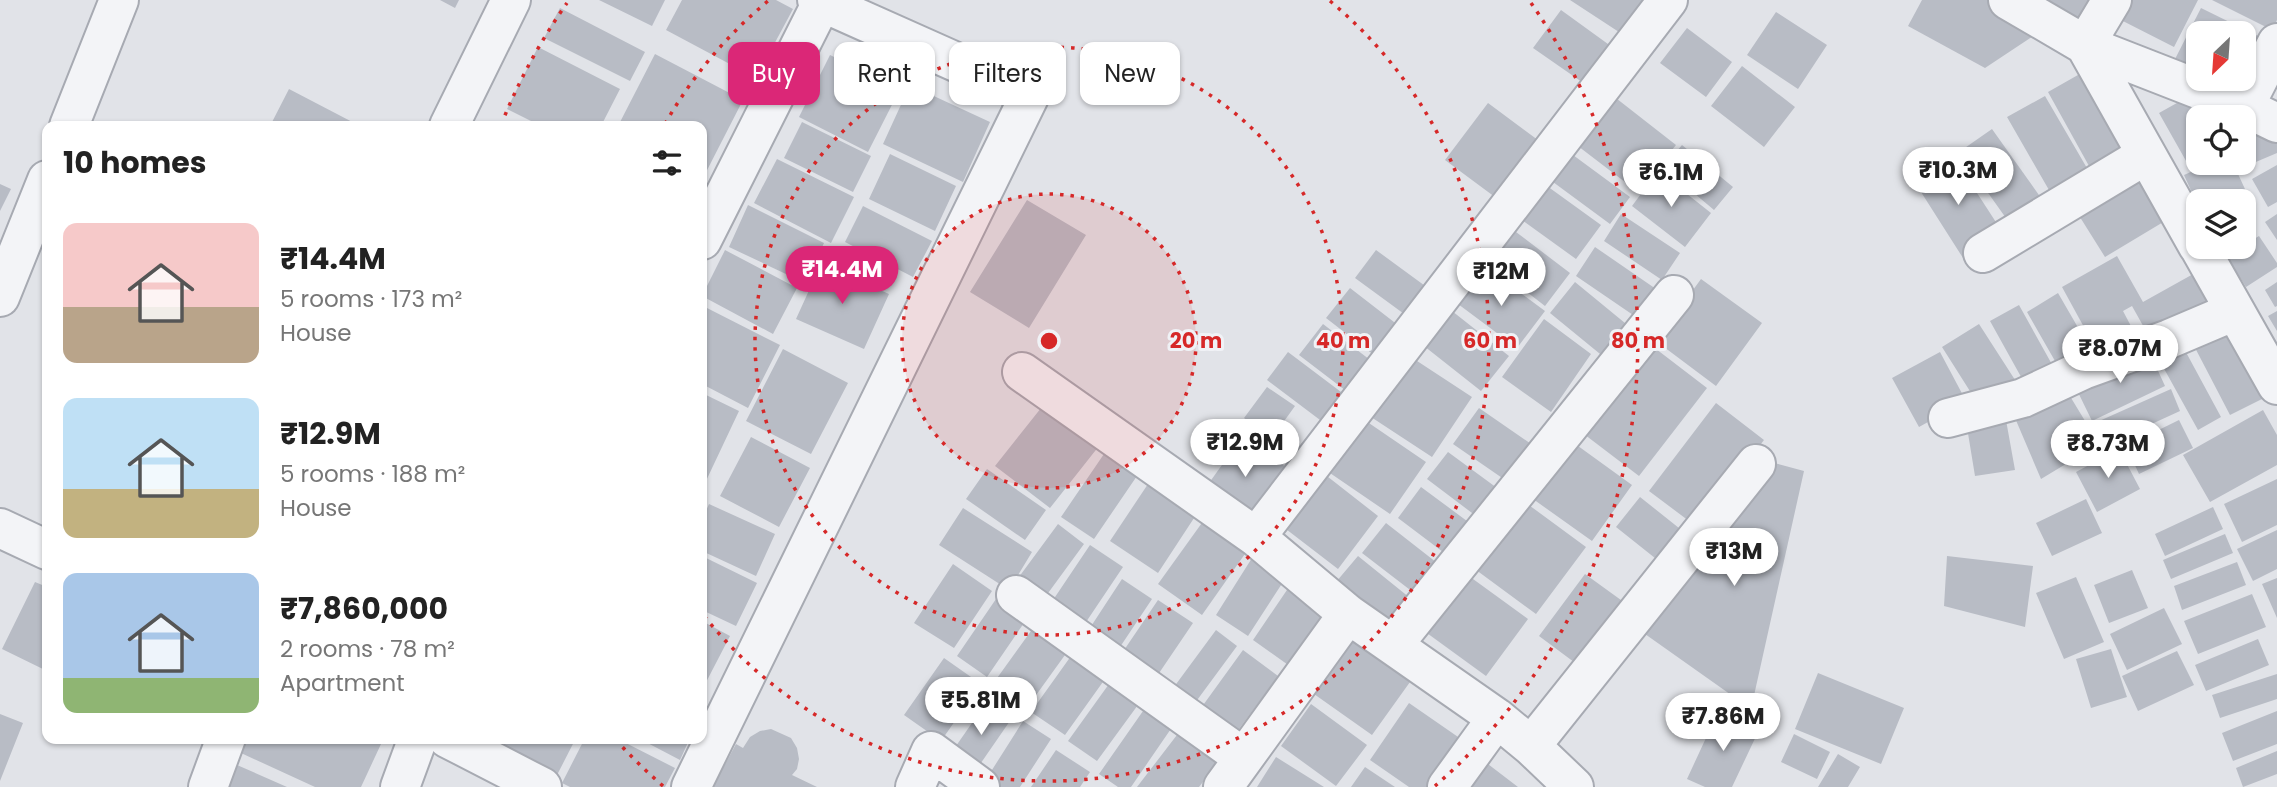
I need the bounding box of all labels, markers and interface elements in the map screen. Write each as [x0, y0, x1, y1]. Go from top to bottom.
north arrow [2186, 21, 2256, 91]
map controls [2186, 21, 2256, 259]
chip: Buy [728, 42, 820, 105]
chip: Rent [834, 42, 935, 105]
chip: Filters [949, 42, 1066, 105]
chip: New [1080, 42, 1180, 105]
button: locate [2186, 105, 2256, 175]
text: 10 homes [63, 141, 207, 184]
icon: filters [648, 144, 686, 182]
pin: ₹10.3M [1901, 148, 2015, 207]
pin: ₹6.1M [1622, 150, 1720, 209]
text: ₹10.3M [1919, 154, 1997, 186]
text: ₹6.1M [1639, 156, 1703, 188]
button: layers [2186, 189, 2256, 259]
text: ₹14.4M [280, 237, 386, 280]
pin: ₹14.4M [785, 246, 899, 306]
pin: ₹12M [1460, 248, 1542, 308]
icon: home [119, 251, 203, 335]
text: ₹14.4M [801, 253, 883, 285]
text: ₹12M [1473, 255, 1529, 287]
text: 5 rooms · 173 m² [280, 283, 462, 315]
text: House [280, 317, 352, 349]
text: 20 m [1170, 326, 1222, 355]
text: 40 m [1316, 326, 1370, 355]
text: 60 m [1463, 326, 1517, 355]
text: 80 m [1611, 326, 1665, 355]
pin: ₹8.07M [2063, 326, 2177, 385]
centre of rings [1037, 329, 1061, 353]
text: ₹8.07M [2078, 332, 2162, 364]
text: ₹12.9M [280, 412, 381, 455]
pin: ₹12.9M [1188, 420, 1302, 479]
pin: ₹8.73M [2051, 420, 2165, 480]
icon: home [119, 426, 203, 510]
text: ₹12.9M [1206, 426, 1284, 458]
text: ₹8.73M [2067, 427, 2149, 459]
text: 5 rooms · 188 m² [280, 458, 465, 490]
text: House [280, 492, 352, 524]
pin: ₹13M [1693, 528, 1775, 588]
text: ₹13M [1705, 535, 1763, 567]
text: ₹7,860,000 [280, 587, 448, 630]
icon: home [119, 601, 203, 685]
text: 2 rooms · 78 m² [280, 633, 455, 665]
text: Apartment [280, 667, 405, 699]
pin: ₹5.81M [924, 678, 1038, 737]
text: ₹5.81M [941, 684, 1021, 716]
pin: ₹7.86M [1666, 694, 1780, 753]
text: ₹7.86M [1681, 700, 1765, 732]

